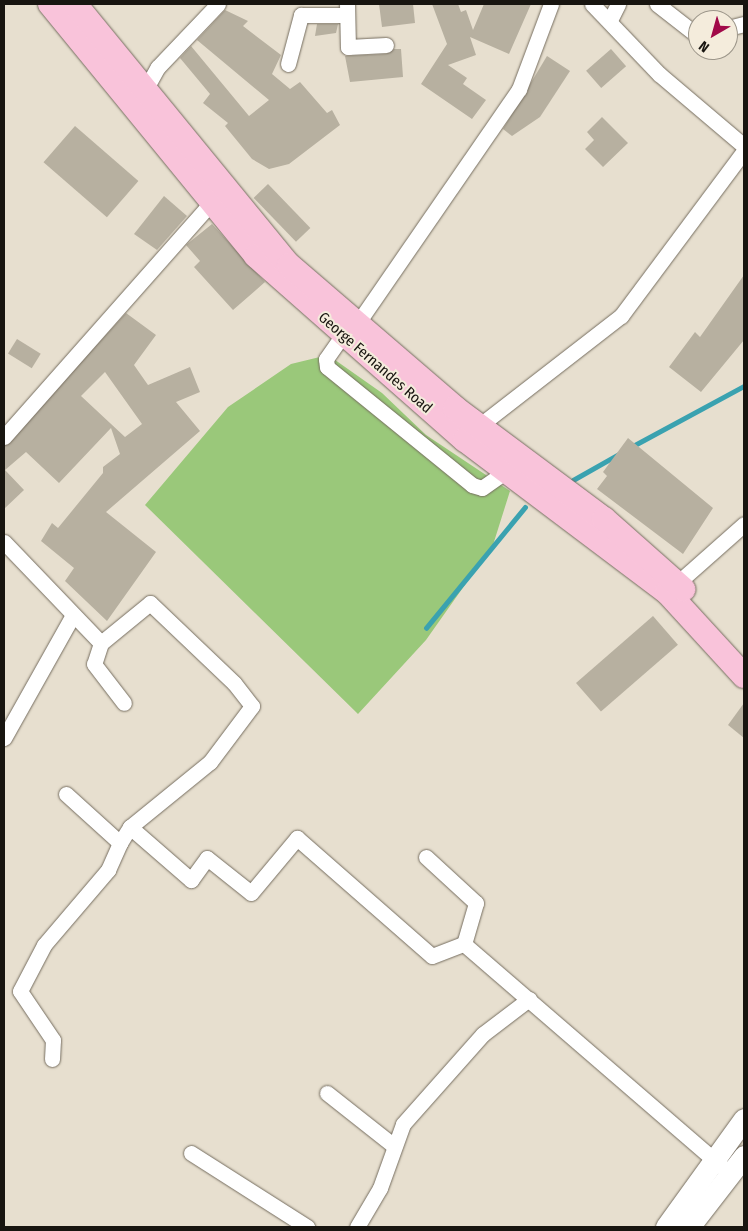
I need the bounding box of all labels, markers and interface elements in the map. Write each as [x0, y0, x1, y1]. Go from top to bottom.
north arrow [688, 10, 738, 60]
text: N [696, 37, 713, 56]
street label: George Fernandes Road [314, 309, 436, 417]

